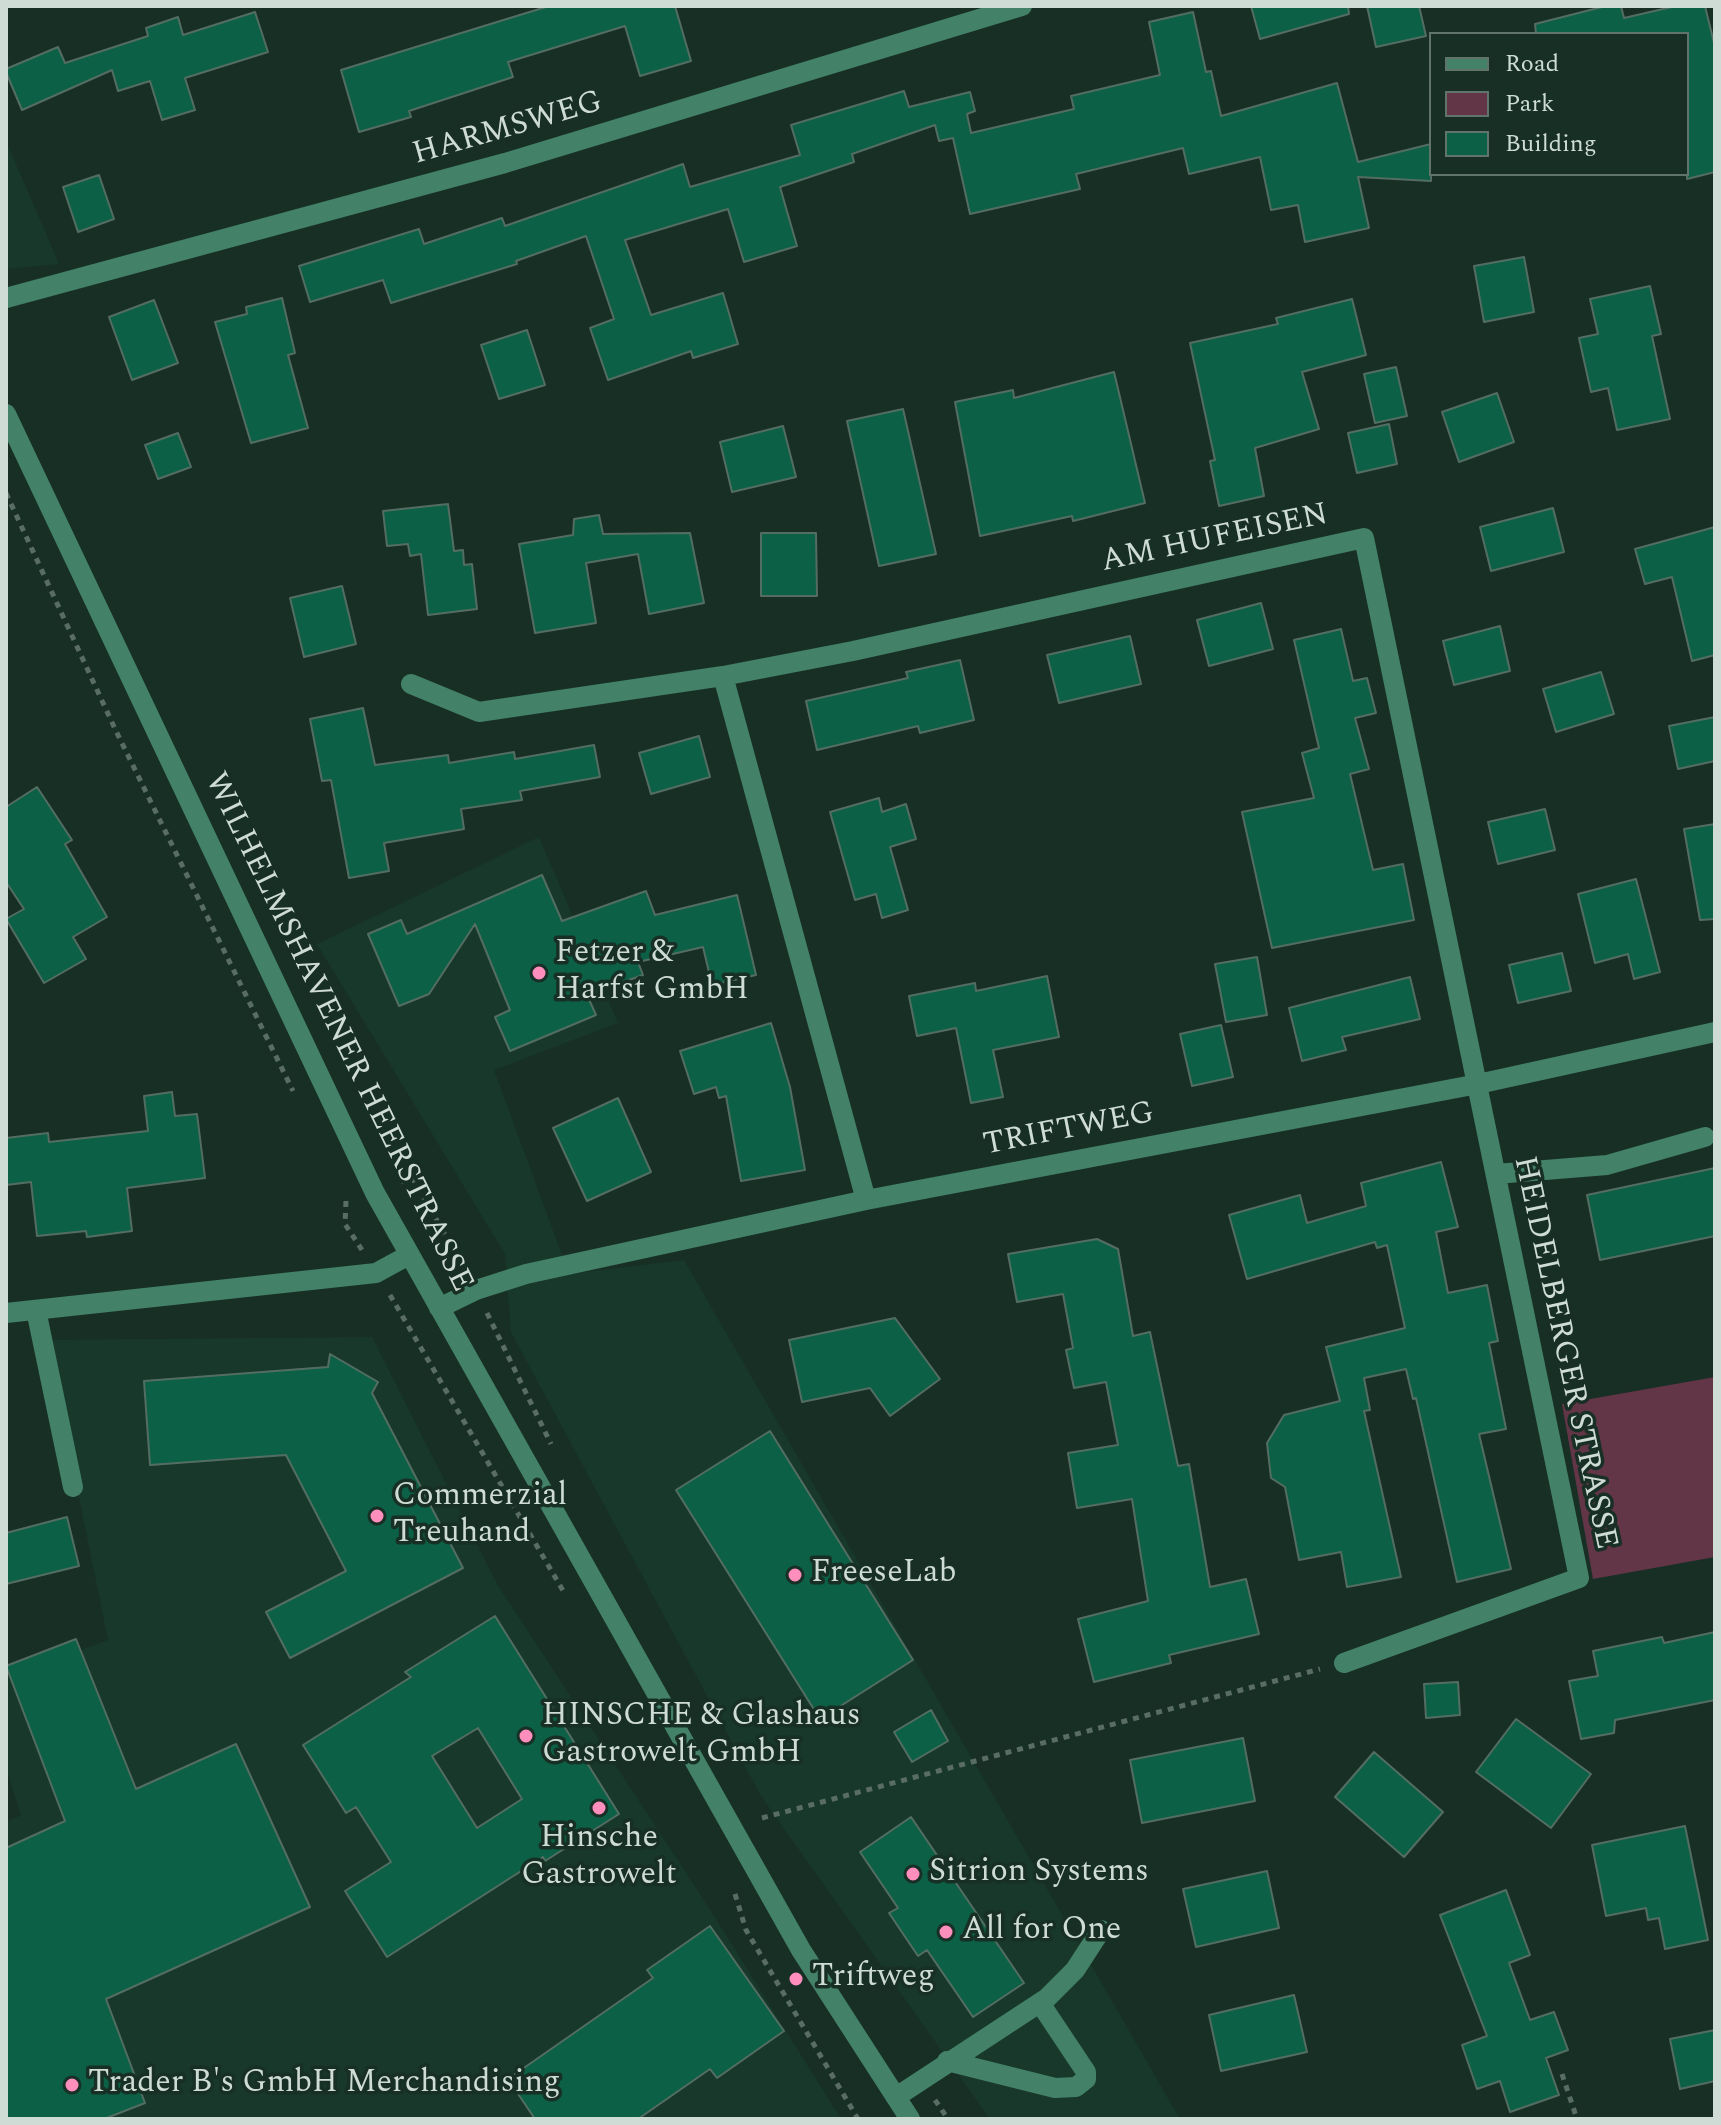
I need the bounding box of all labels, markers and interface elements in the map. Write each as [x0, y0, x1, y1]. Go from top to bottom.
legend [1429, 32, 1689, 176]
text: Road [1505, 46, 1559, 82]
street label: HARMSWEG [409, 85, 607, 175]
text: Park [1505, 86, 1555, 122]
text: Building [1505, 126, 1597, 162]
street label: AM HUFEISEN [1098, 497, 1332, 583]
street label: WILHELMSHAVENER HEERSTRASSE [194, 767, 480, 1299]
place label: Fetzer & Harfst GmbH [555, 936, 749, 1011]
marker: Fetzer & Harfst GmbH [530, 964, 548, 982]
street label: TRIFTWEG [980, 1096, 1158, 1166]
street label: HEIDELBERGER STRASSE [1503, 1153, 1623, 1553]
place label: Commerzial Treuhand [393, 1479, 567, 1554]
marker: Commerzial Treuhand [368, 1507, 386, 1525]
place label: FreeseLab [811, 1556, 956, 1594]
marker: FreeseLab [786, 1566, 804, 1584]
place label: HINSCHE & Glashaus Gastrowelt GmbH [542, 1699, 861, 1774]
marker: HINSCHE & Glashaus Gastrowelt GmbH [517, 1727, 535, 1745]
marker: Hinsche Gastrowelt [590, 1799, 608, 1817]
place label: Hinsche Gastrowelt [521, 1821, 677, 1896]
place label: Sitrion Systems [929, 1855, 1149, 1893]
marker: Sitrion Systems [904, 1865, 922, 1883]
place label: All for One [962, 1913, 1121, 1951]
marker: All for One [937, 1923, 955, 1941]
place label: Triftweg [812, 1960, 935, 1998]
marker: Triftweg [787, 1970, 805, 1988]
place label: Trader B's GmbH Merchandising [88, 2066, 560, 2104]
marker: Trader B's GmbH Merchandising [63, 2076, 81, 2094]

